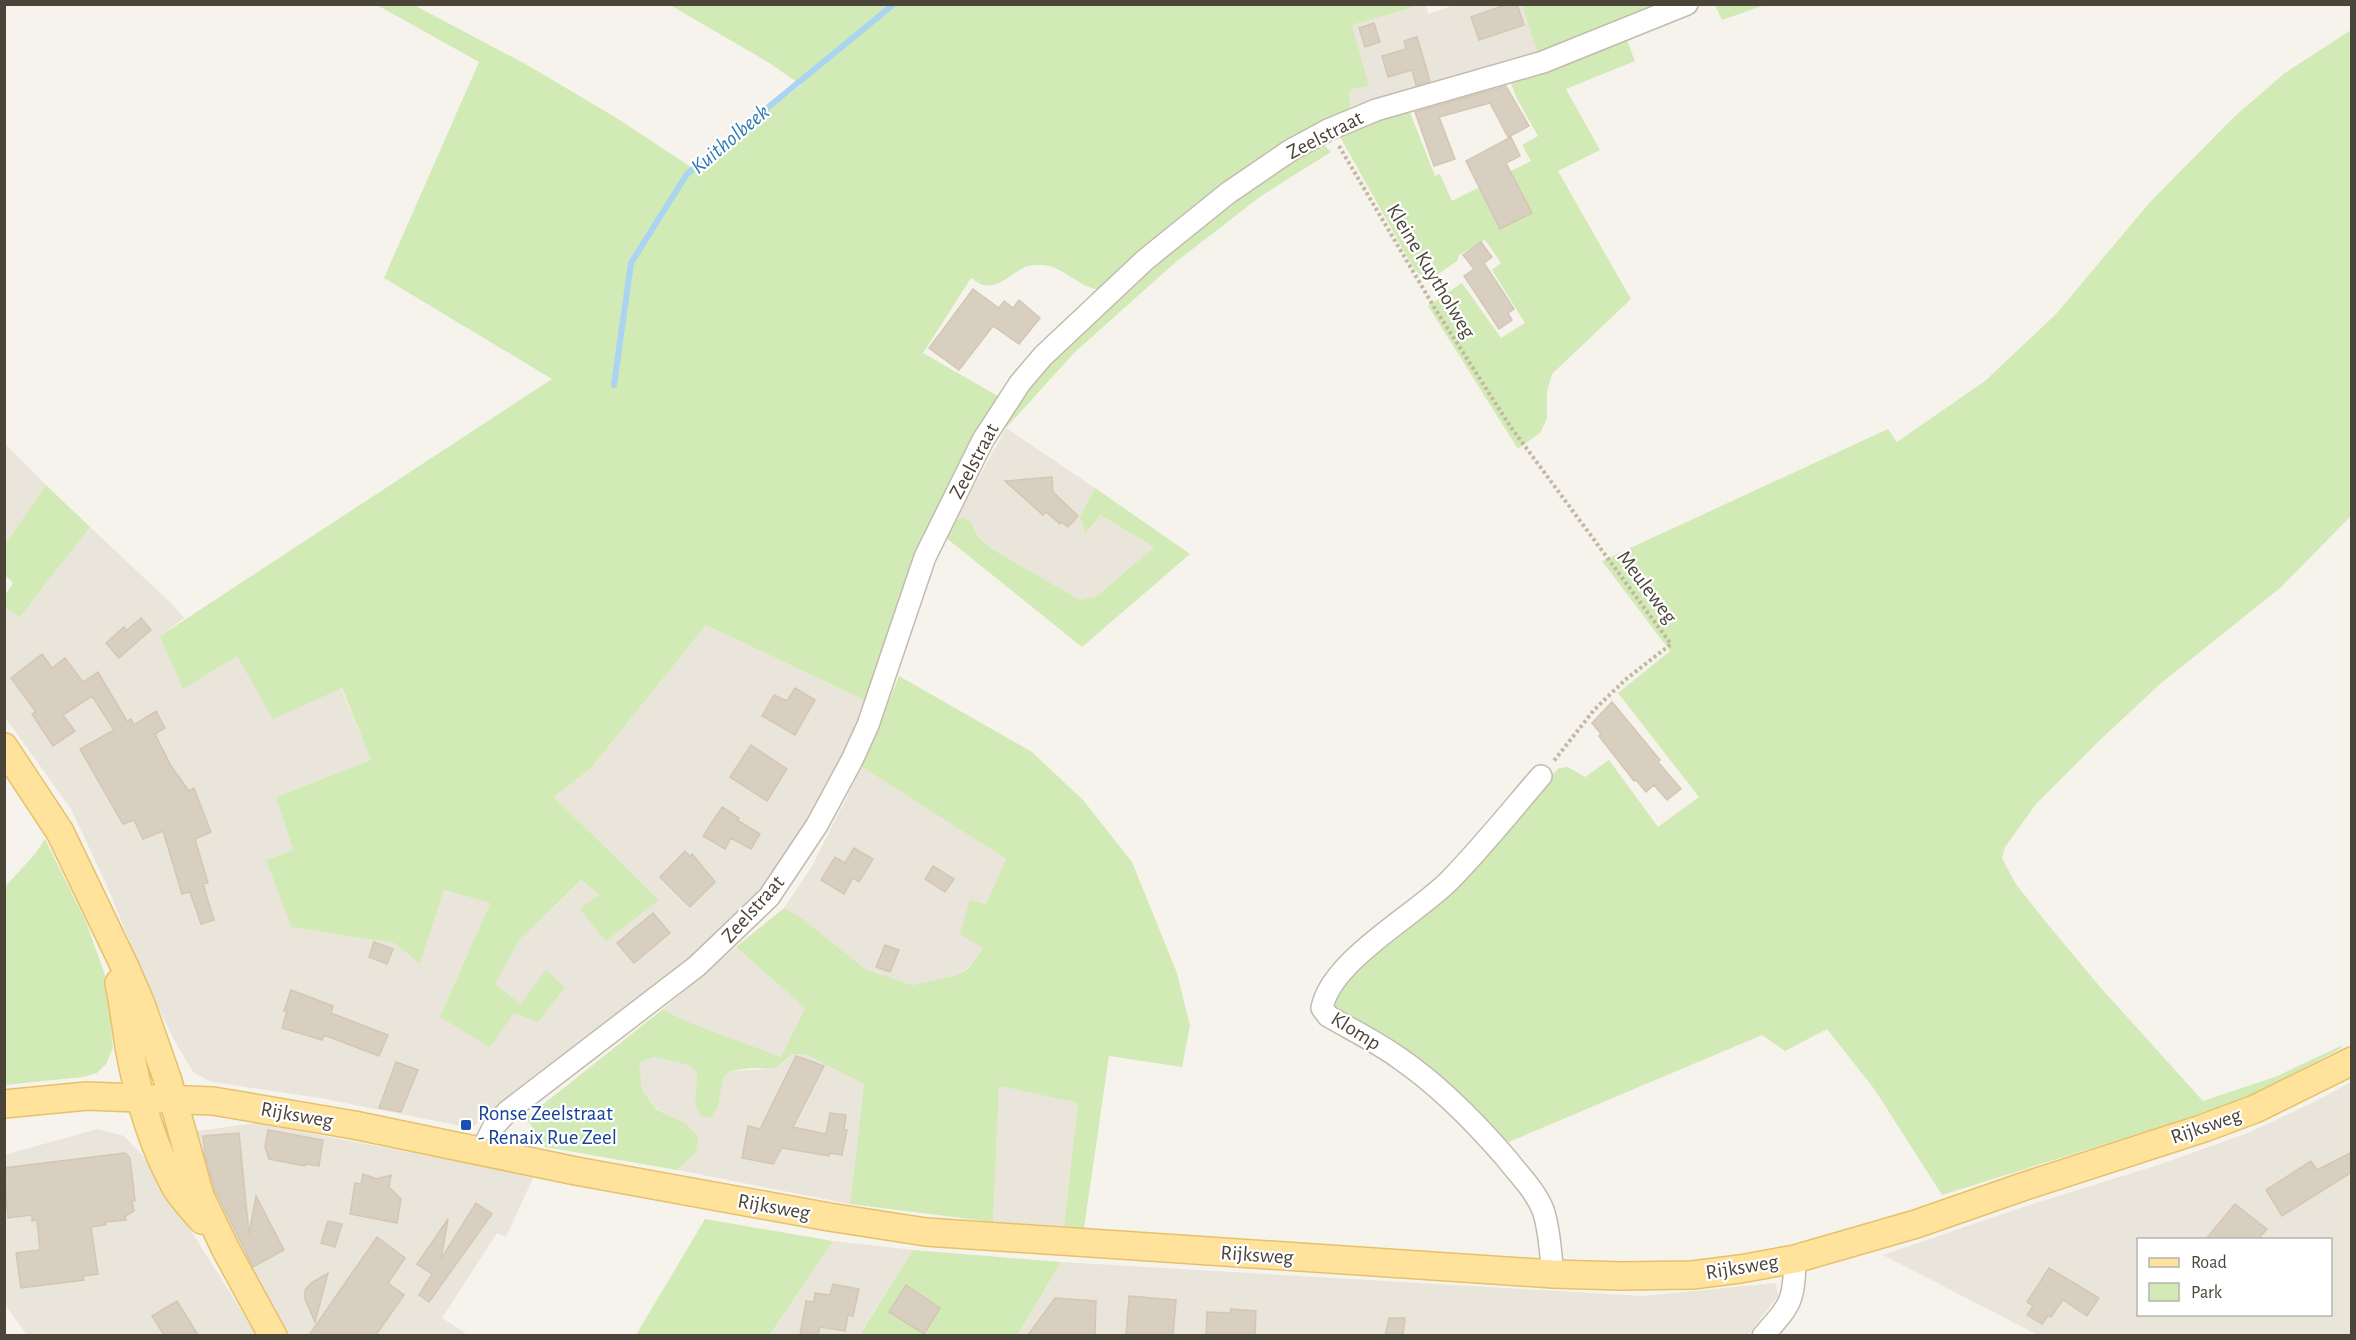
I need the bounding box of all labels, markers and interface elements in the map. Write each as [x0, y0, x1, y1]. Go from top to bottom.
water label: Kuitholbeek [687, 100, 773, 178]
street label: Zeelstraat [1284, 107, 1367, 163]
street label: Kleine Kuytholweg [1383, 200, 1480, 342]
street label: Zeelstraat [945, 420, 1003, 502]
street label: Meuleweg [1613, 547, 1681, 628]
street label: Zeelstraat [718, 871, 789, 947]
street label: Klomp [1327, 1008, 1385, 1054]
street label: Rijksweg [259, 1098, 336, 1132]
place label: Ronse Zeelstraat - Renaix Rue Zeel [478, 1103, 617, 1148]
street label: Rijksweg [2168, 1104, 2245, 1148]
marker: Ronse Zeelstraat - Renaix Rue Zeel [459, 1118, 473, 1132]
street label: Rijksweg [736, 1190, 813, 1224]
legend [2137, 1238, 2332, 1316]
street label: Rijksweg [1220, 1242, 1295, 1268]
street label: Rijksweg [1704, 1251, 1781, 1283]
text: Road [2191, 1254, 2227, 1272]
text: Park [2191, 1284, 2223, 1302]

